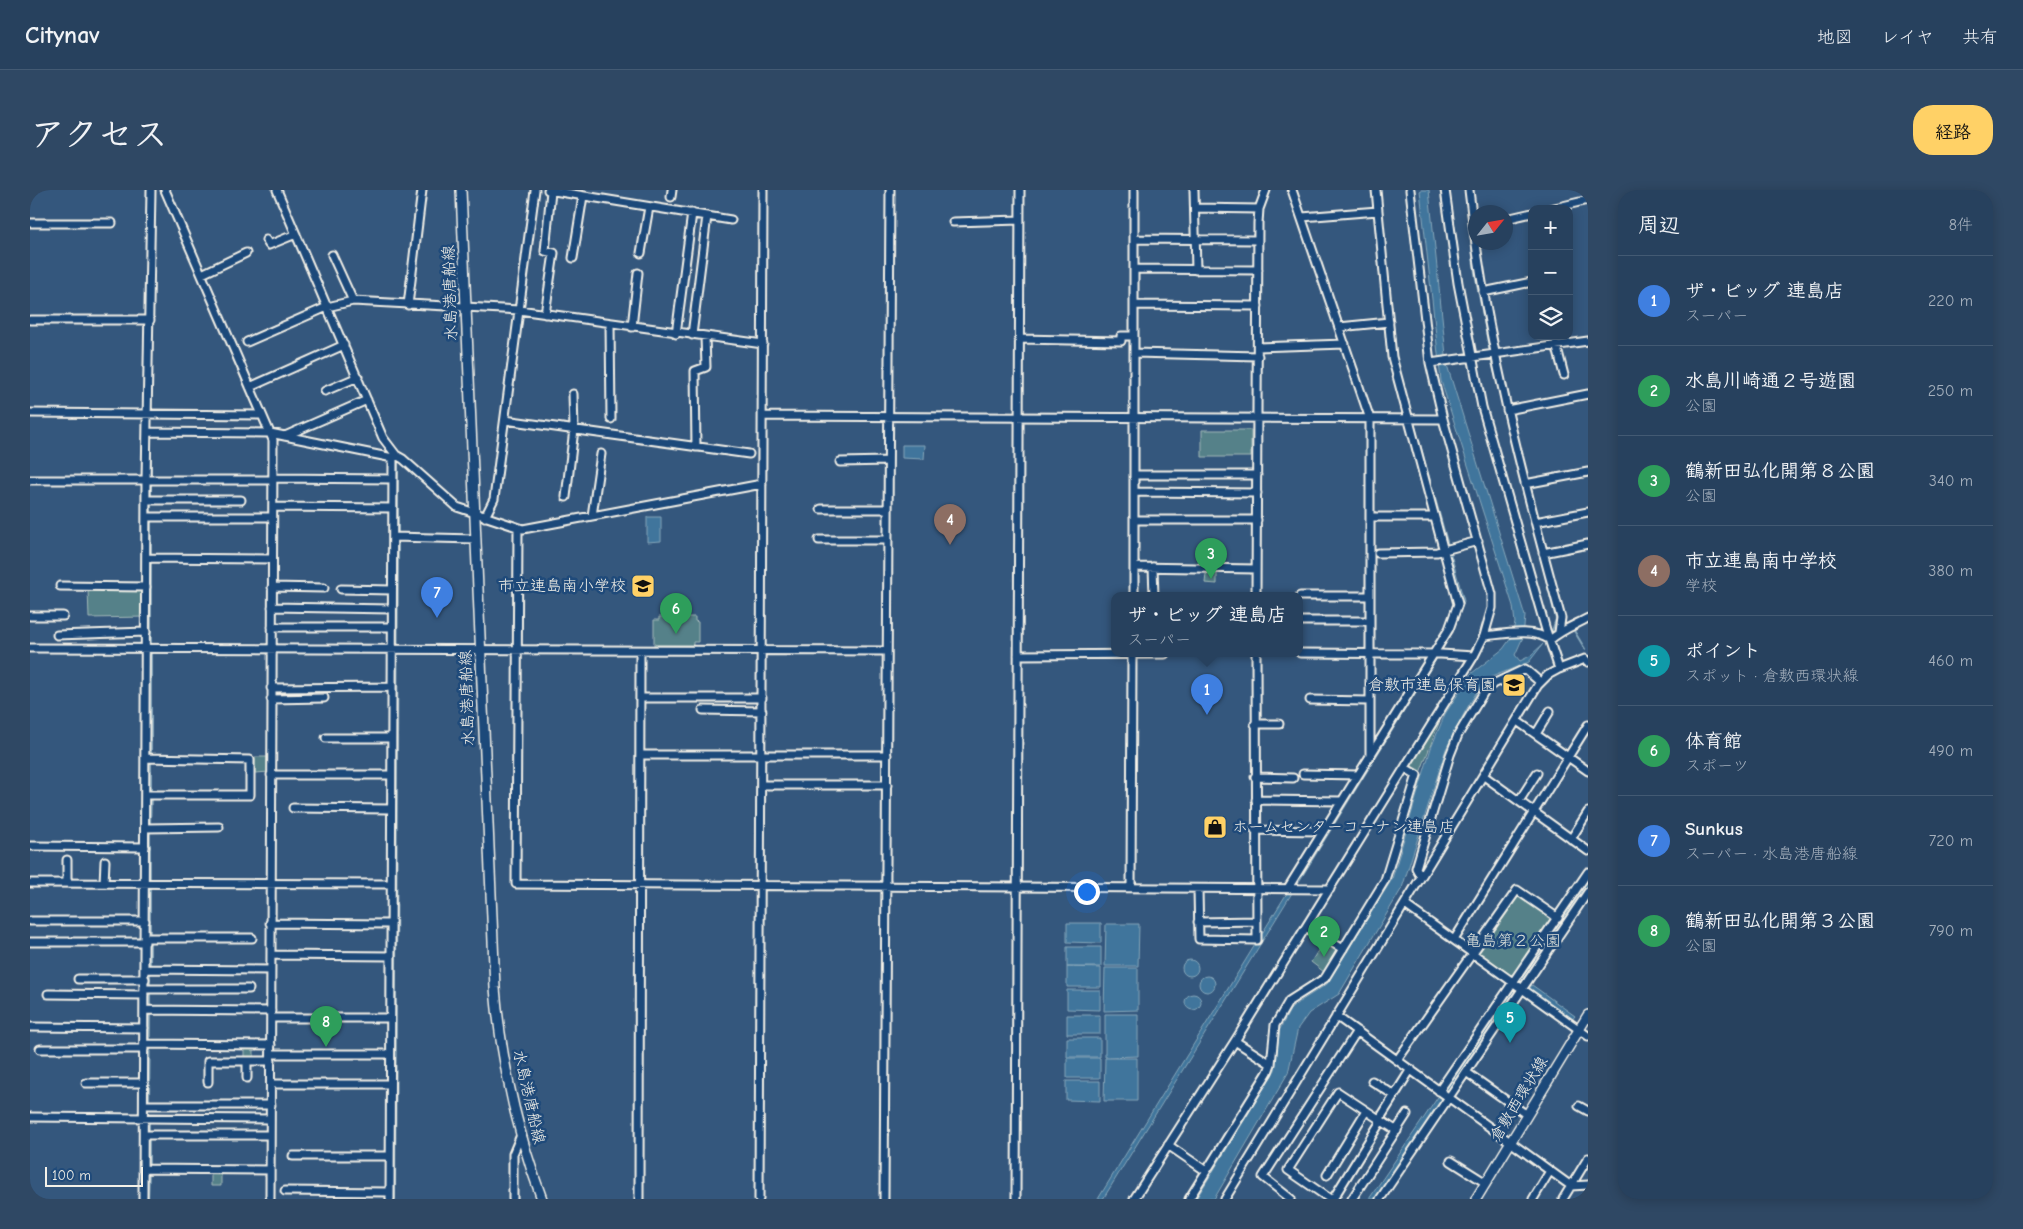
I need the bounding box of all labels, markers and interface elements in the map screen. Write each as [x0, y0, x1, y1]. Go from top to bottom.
text: Citynav [25, 21, 100, 49]
text: 地図 [1817, 27, 1853, 48]
text: レイヤ [1881, 27, 1934, 48]
text: 共有 [1962, 27, 1998, 48]
button: 経路 [1913, 105, 1993, 155]
text: アクセス [30, 114, 168, 155]
north arrow [1468, 205, 1513, 250]
map controls [1528, 205, 1573, 340]
button: + [1528, 205, 1573, 250]
text: 周辺 [1638, 213, 1680, 237]
text: 8件 [1949, 216, 1973, 234]
street label: 水島港唐船線 [439, 245, 461, 341]
button: − [1528, 250, 1573, 295]
text: ザ・ビッグ 連島店 [1685, 280, 1844, 302]
text: 1 [1651, 292, 1657, 310]
text: 220 m [1928, 292, 1973, 310]
button: layers [1528, 295, 1573, 340]
text: スーパー [1685, 307, 1748, 325]
text: 水島川崎通２号遊園 [1685, 370, 1856, 392]
text: 2 [1650, 382, 1658, 400]
text: 250 m [1928, 382, 1973, 400]
text: 公園 [1685, 397, 1717, 415]
text: 鶴新田弘化開第８公園 [1685, 460, 1875, 482]
text: 3 [1650, 472, 1658, 490]
text: 340 m [1929, 472, 1973, 490]
text: 公園 [1685, 487, 1717, 505]
pin: 4 [934, 504, 966, 545]
pin: 3 [1195, 538, 1227, 579]
text: 市立連島南中学校 [1685, 550, 1837, 572]
text: 4 [1650, 562, 1658, 580]
text: 380 m [1928, 562, 1973, 580]
school or university icon: 市立連島南小学校 [630, 573, 656, 599]
pin: 7 [421, 577, 453, 618]
place label: 市立連島南小学校 [498, 577, 626, 595]
text: 学校 [1685, 577, 1717, 595]
popup [1111, 592, 1303, 657]
pin: 6 [660, 593, 692, 634]
text: ザ・ビッグ 連島店 [1128, 604, 1286, 626]
text: スーパー [1128, 631, 1191, 649]
text: ポイント [1685, 640, 1761, 662]
street label: 水島港唐船線 [456, 650, 478, 746]
text: 5 [1650, 652, 1658, 670]
text: 460 m [1928, 652, 1973, 670]
text: スポット · 倉敷西環状線 [1685, 667, 1859, 685]
school or university icon: 倉敷市連島保育園 [1501, 672, 1527, 698]
pin: 1 [1191, 674, 1223, 715]
place label: 倉敷市連島保育園 [1368, 676, 1496, 694]
text: 体育館 [1685, 730, 1742, 752]
text: 6 [1650, 742, 1658, 760]
text: 490 m [1928, 742, 1973, 760]
text: スポーツ [1685, 757, 1749, 775]
shop icon: ホームセンターコーナン連島店 [1202, 814, 1228, 840]
place label: ホームセンターコーナン連島店 [1232, 818, 1455, 836]
text: Sunkus [1685, 818, 1743, 840]
text: 7 [1650, 832, 1658, 850]
text: 720 m [1929, 832, 1973, 850]
text: スーパー · 水島港唐船線 [1685, 845, 1858, 863]
your location [1074, 879, 1100, 905]
text: 鶴新田弘化開第３公園 [1685, 910, 1875, 932]
pin: 2 [1308, 916, 1340, 957]
text: 8 [1650, 922, 1658, 940]
text: 790 m [1929, 922, 1973, 940]
park label: 亀島第２公園 [1465, 932, 1561, 950]
text: 公園 [1685, 937, 1717, 955]
pin: 5 [1494, 1002, 1526, 1043]
pin: 8 [310, 1006, 342, 1047]
street label: 水島港唐船線 [509, 1048, 549, 1146]
street label: 倉敷西環状線 [1487, 1053, 1551, 1145]
scale bar [45, 1164, 142, 1187]
text: 100 m [52, 1167, 91, 1184]

